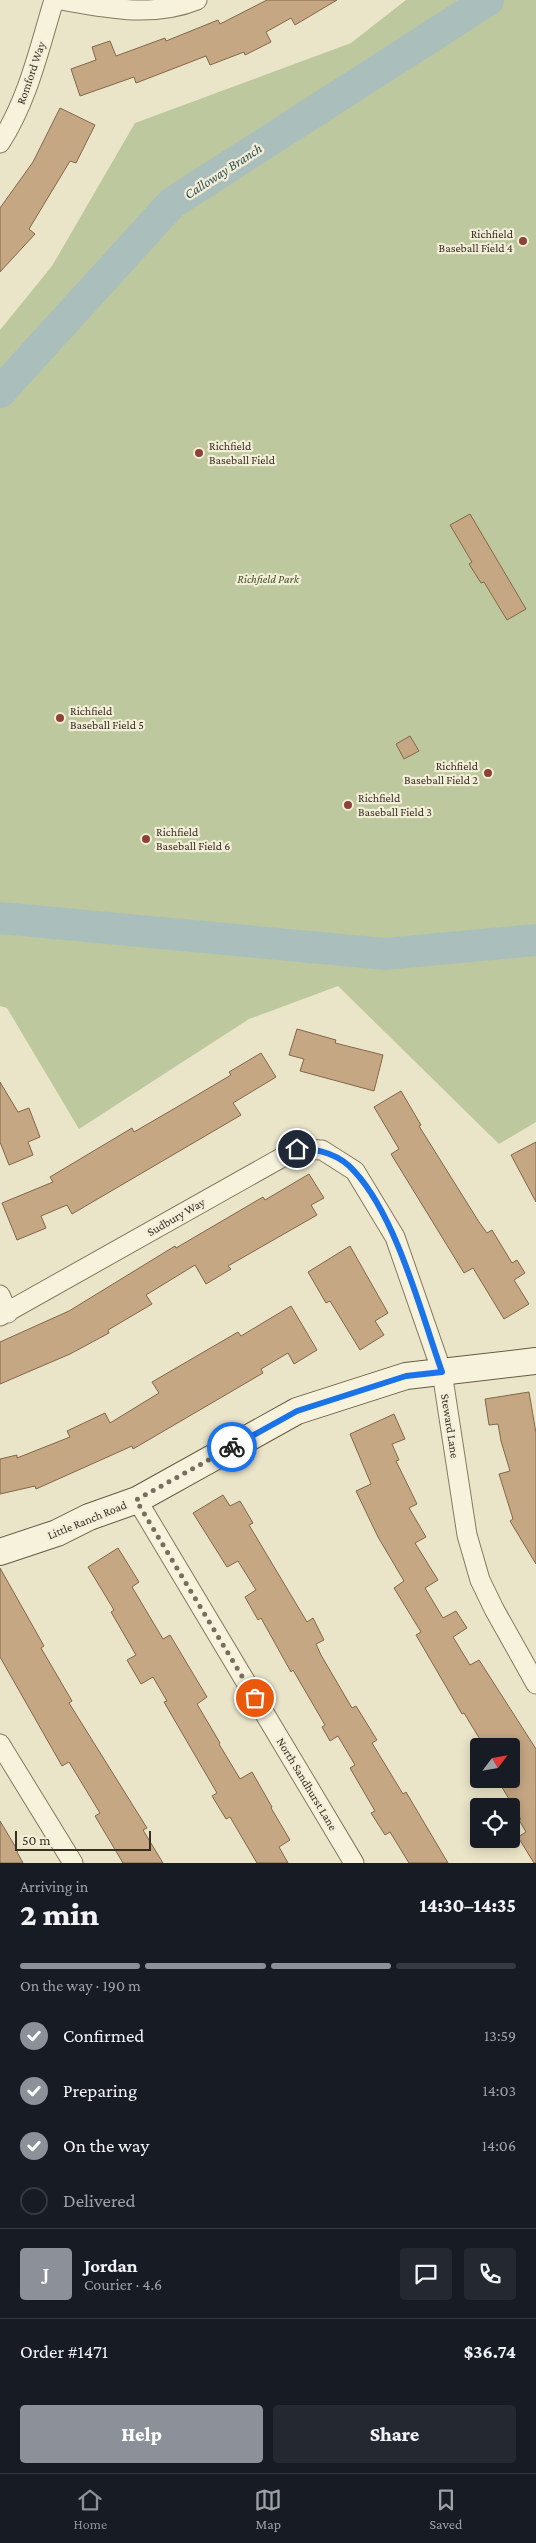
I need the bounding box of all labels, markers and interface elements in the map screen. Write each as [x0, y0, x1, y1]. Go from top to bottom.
street label: Romford Way [14, 39, 48, 106]
water label: Calloway Branch [181, 140, 265, 202]
place label: Richfield Baseball Field 4 [439, 227, 514, 255]
marker: Richfield Baseball Field 4 [517, 235, 529, 247]
place label: Richfield Baseball Field [209, 439, 276, 467]
marker: Richfield Baseball Field [193, 447, 205, 459]
park label: Richfield Park [237, 572, 300, 586]
place label: Richfield Baseball Field 5 [70, 704, 144, 732]
marker: Richfield Baseball Field 5 [54, 712, 66, 724]
place label: Richfield Baseball Field 2 [404, 759, 479, 787]
marker: Richfield Baseball Field 2 [482, 767, 494, 779]
place label: Richfield Baseball Field 3 [358, 791, 432, 819]
marker: Richfield Baseball Field 3 [342, 799, 354, 811]
place label: Richfield Baseball Field 6 [156, 825, 230, 853]
marker: Richfield Baseball Field 6 [140, 833, 152, 845]
pin [276, 1128, 318, 1170]
icon: home [283, 1135, 311, 1163]
street label: Sudbury Way [145, 1195, 208, 1239]
street label: Steward Lane [438, 1393, 462, 1459]
courier [207, 1422, 257, 1472]
icon: bike [218, 1433, 246, 1461]
street label: Little Ranch Road [45, 1497, 129, 1542]
pin [234, 1677, 276, 1719]
icon: bag [241, 1684, 269, 1712]
street label: North Sandhurst Lane [274, 1735, 340, 1833]
north arrow [470, 1738, 520, 1788]
map controls [470, 1738, 520, 1848]
button: locate [470, 1798, 520, 1848]
scale bar [15, 1828, 151, 1851]
text: 50 m [22, 1832, 50, 1848]
text: Arriving in [20, 1878, 88, 1895]
text: 14:30–14:35 [420, 1895, 516, 1916]
text: 2 min [20, 1896, 99, 1932]
text: On the way · 190 m [20, 1977, 141, 1994]
icon: check [20, 2022, 48, 2050]
text: Confirmed [63, 2025, 144, 2046]
text: 13:59 [484, 2027, 516, 2044]
icon: check [20, 2077, 48, 2105]
text: Preparing [63, 2080, 137, 2101]
text: 14:03 [482, 2082, 516, 2099]
icon: check [20, 2132, 48, 2160]
text: On the way [63, 2135, 149, 2156]
text: 14:06 [482, 2137, 516, 2154]
text: Delivered [63, 2190, 136, 2211]
button: chat [400, 2248, 452, 2300]
button: phone [464, 2248, 516, 2300]
text: Jordan [84, 2255, 138, 2276]
text: J [43, 2263, 49, 2284]
text: Courier · 4.6 [84, 2276, 162, 2293]
text: Order #1471 [20, 2341, 108, 2362]
text: $36.74 [464, 2341, 516, 2362]
button: Help [20, 2405, 263, 2463]
button: Share [273, 2405, 516, 2463]
tab: Home [74, 2486, 107, 2532]
tab: Map [254, 2486, 282, 2532]
tab: Saved [430, 2486, 462, 2532]

